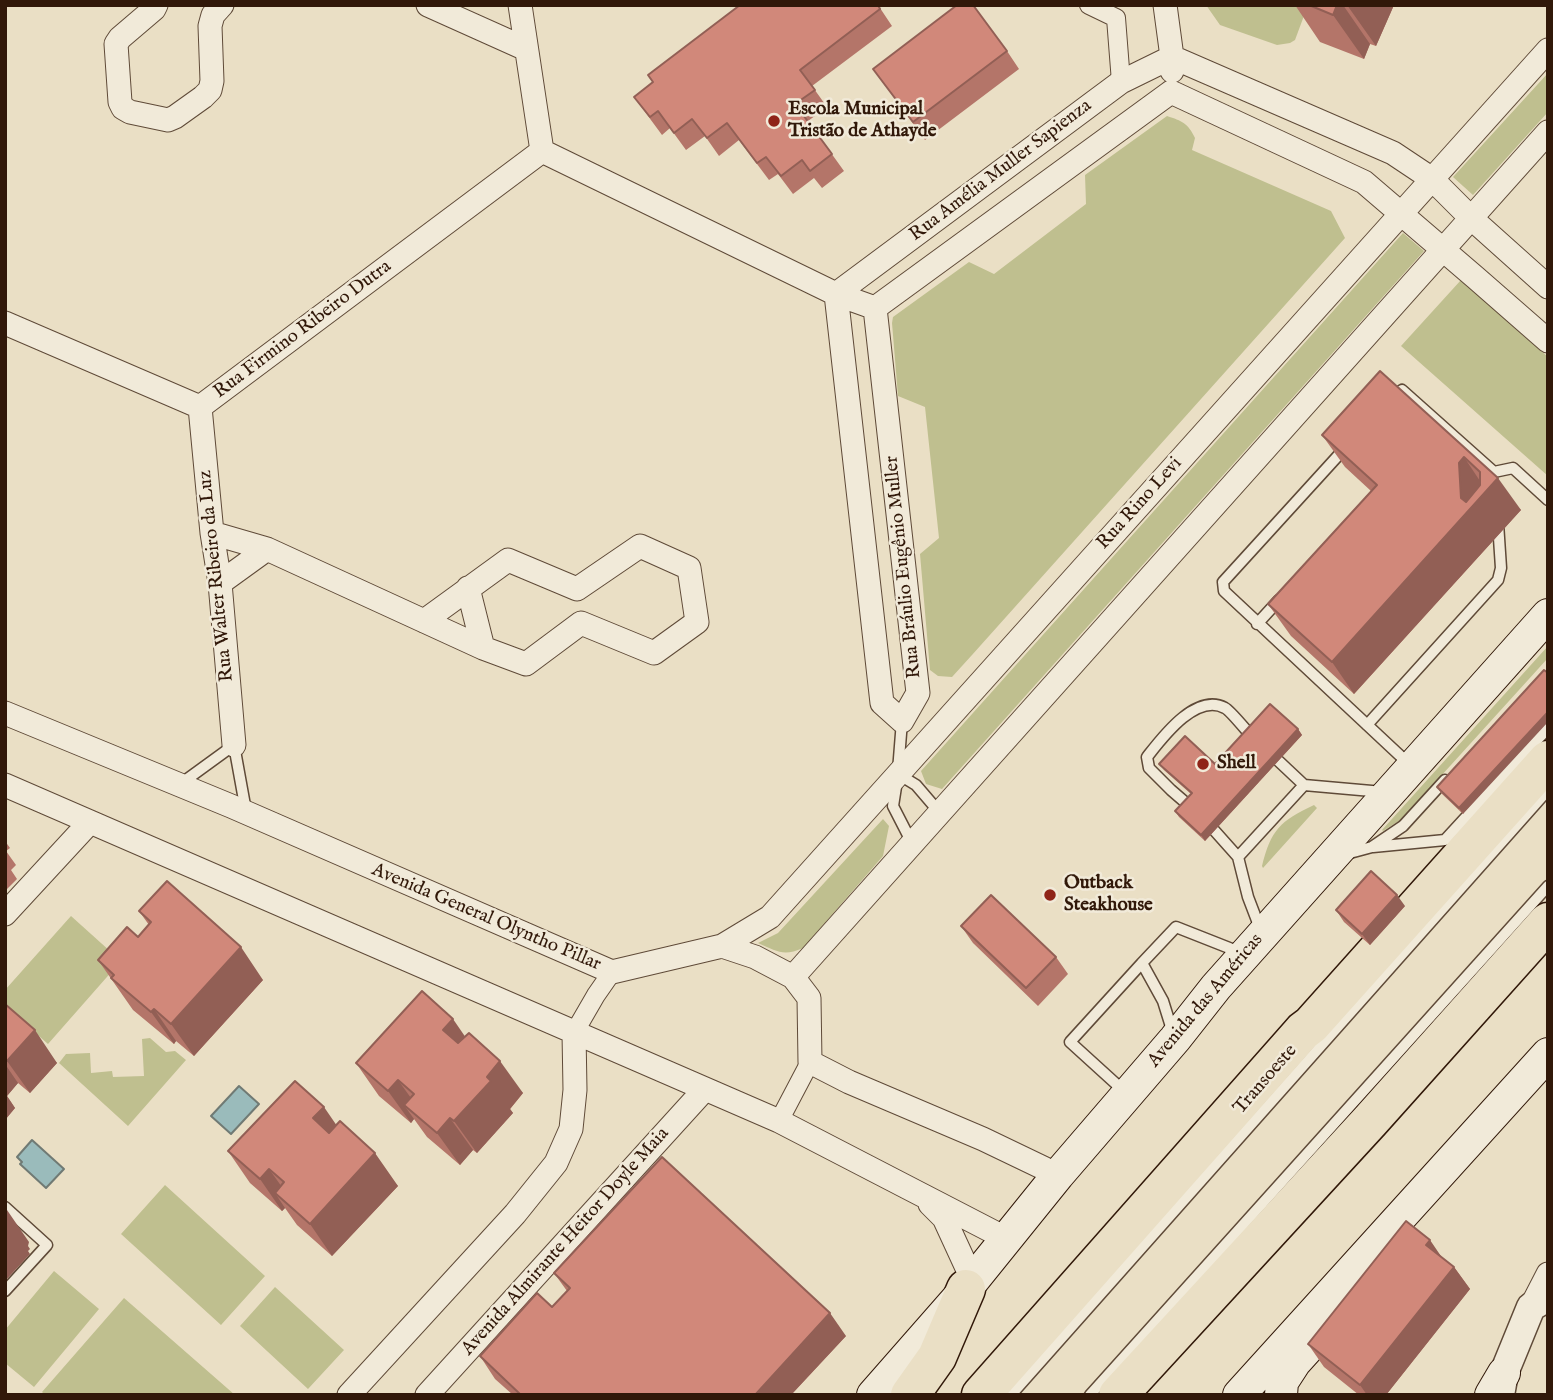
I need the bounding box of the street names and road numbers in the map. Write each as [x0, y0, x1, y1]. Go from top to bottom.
street label: Rua Amélia Muller Sapienza [905, 95, 1097, 247]
street label: Rua Firmino Ribeiro Dutra [210, 256, 396, 404]
street label: Rua Rino Levi [1093, 453, 1187, 555]
street label: Rua Bráulio Eugênio Muller [881, 455, 927, 679]
street label: Rua Walter Ribeiro da Luz [195, 469, 239, 683]
street label: Avenida General Olyntho Pillar [368, 859, 604, 977]
street label: Avenida das Américas [1143, 930, 1269, 1072]
street label: Transoeste [1229, 1040, 1303, 1120]
street label: Avenida Almirante Heitor Doyle Maia [457, 1123, 675, 1361]

